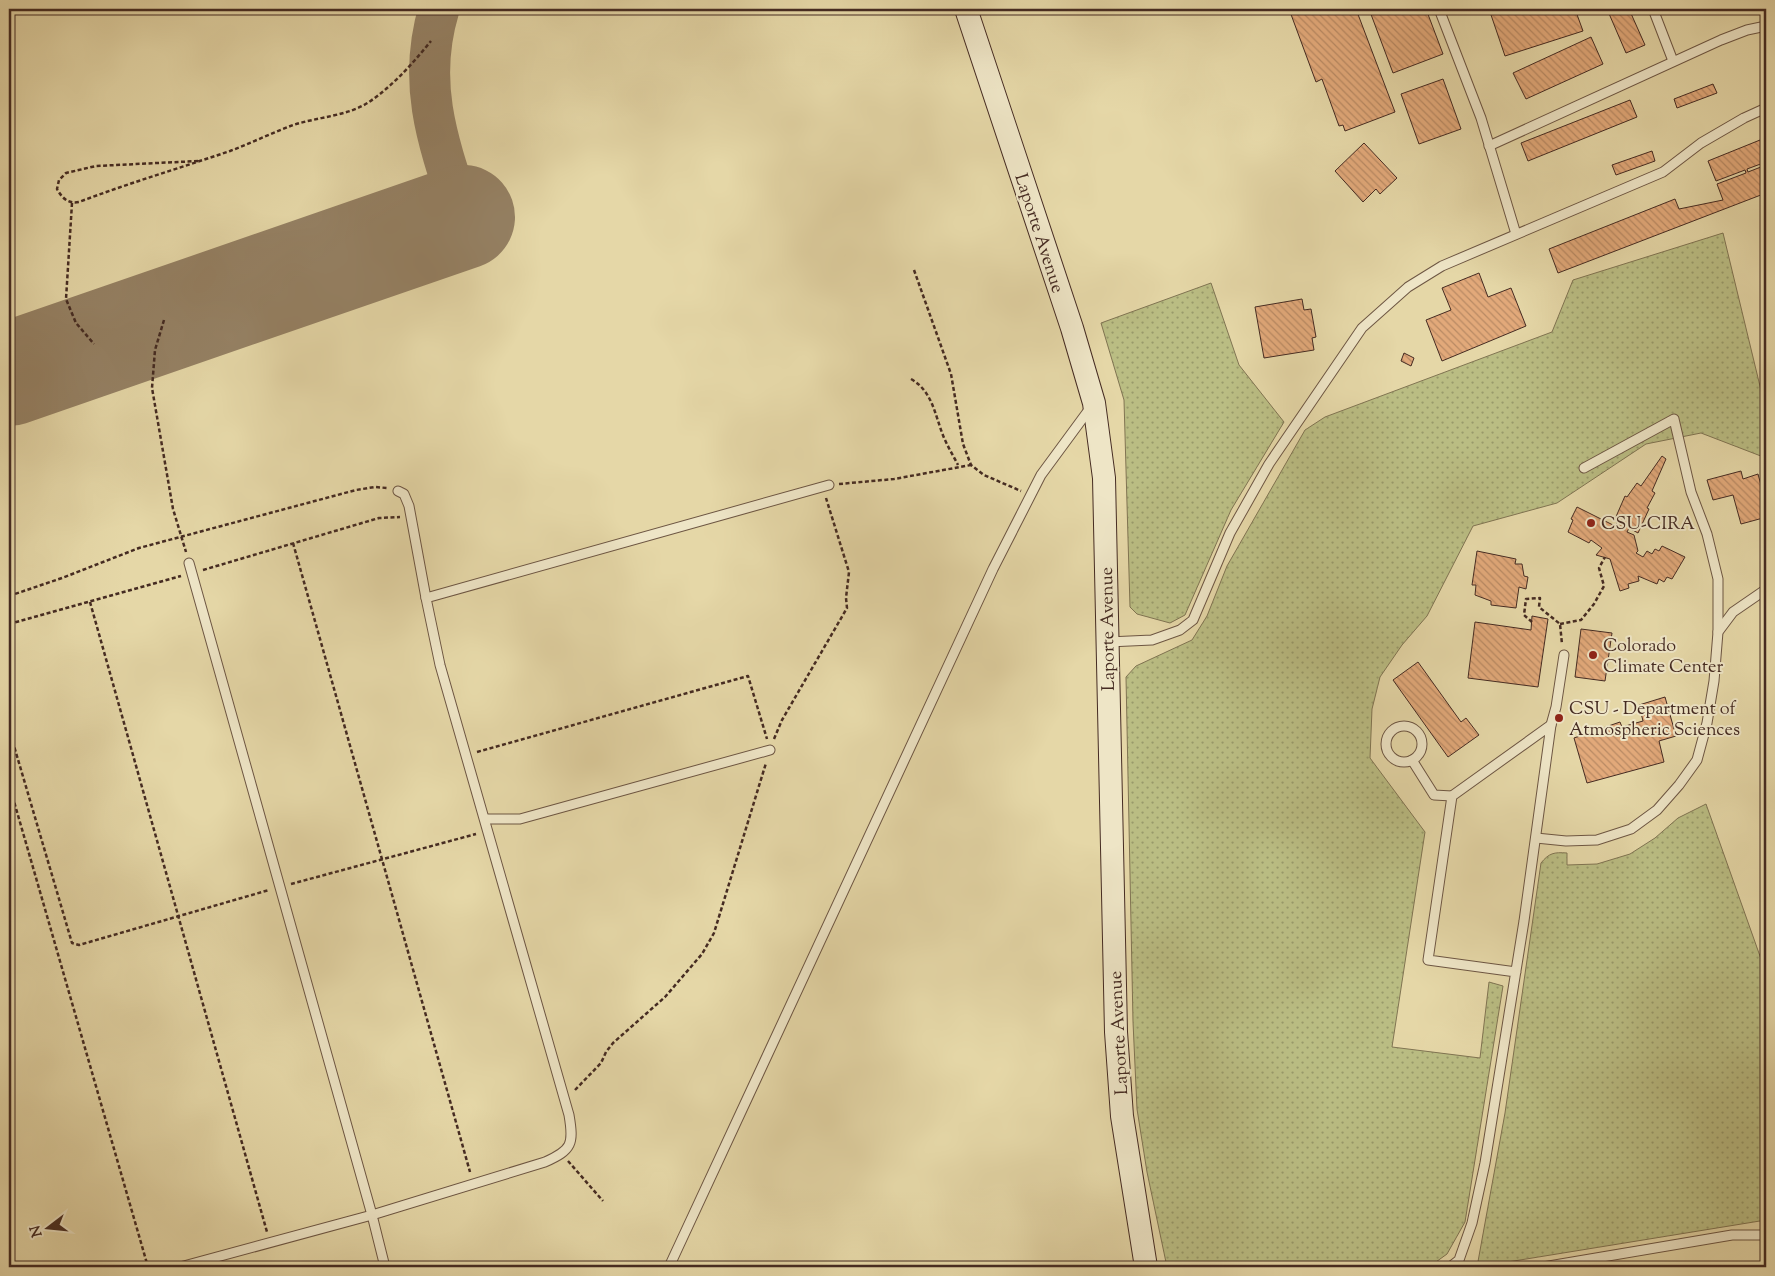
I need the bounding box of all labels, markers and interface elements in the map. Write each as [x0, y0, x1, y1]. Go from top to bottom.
street label: Laporte Avenue [1007, 171, 1070, 297]
place label: CSU-CIRA [1601, 512, 1695, 538]
marker: CSU-CIRA [1585, 517, 1597, 529]
street label: Laporte Avenue [1095, 567, 1123, 691]
place label: Colorado Climate Center [1603, 634, 1723, 681]
marker: Colorado Climate Center [1587, 649, 1599, 661]
place label: CSU - Department of Atmospheric Sciences [1569, 697, 1740, 744]
marker: CSU - Department of Atmospheric Sciences [1553, 712, 1565, 724]
street label: Laporte Avenue [1104, 970, 1136, 1096]
north arrow [22, 1204, 72, 1254]
text: N [26, 1223, 49, 1239]

